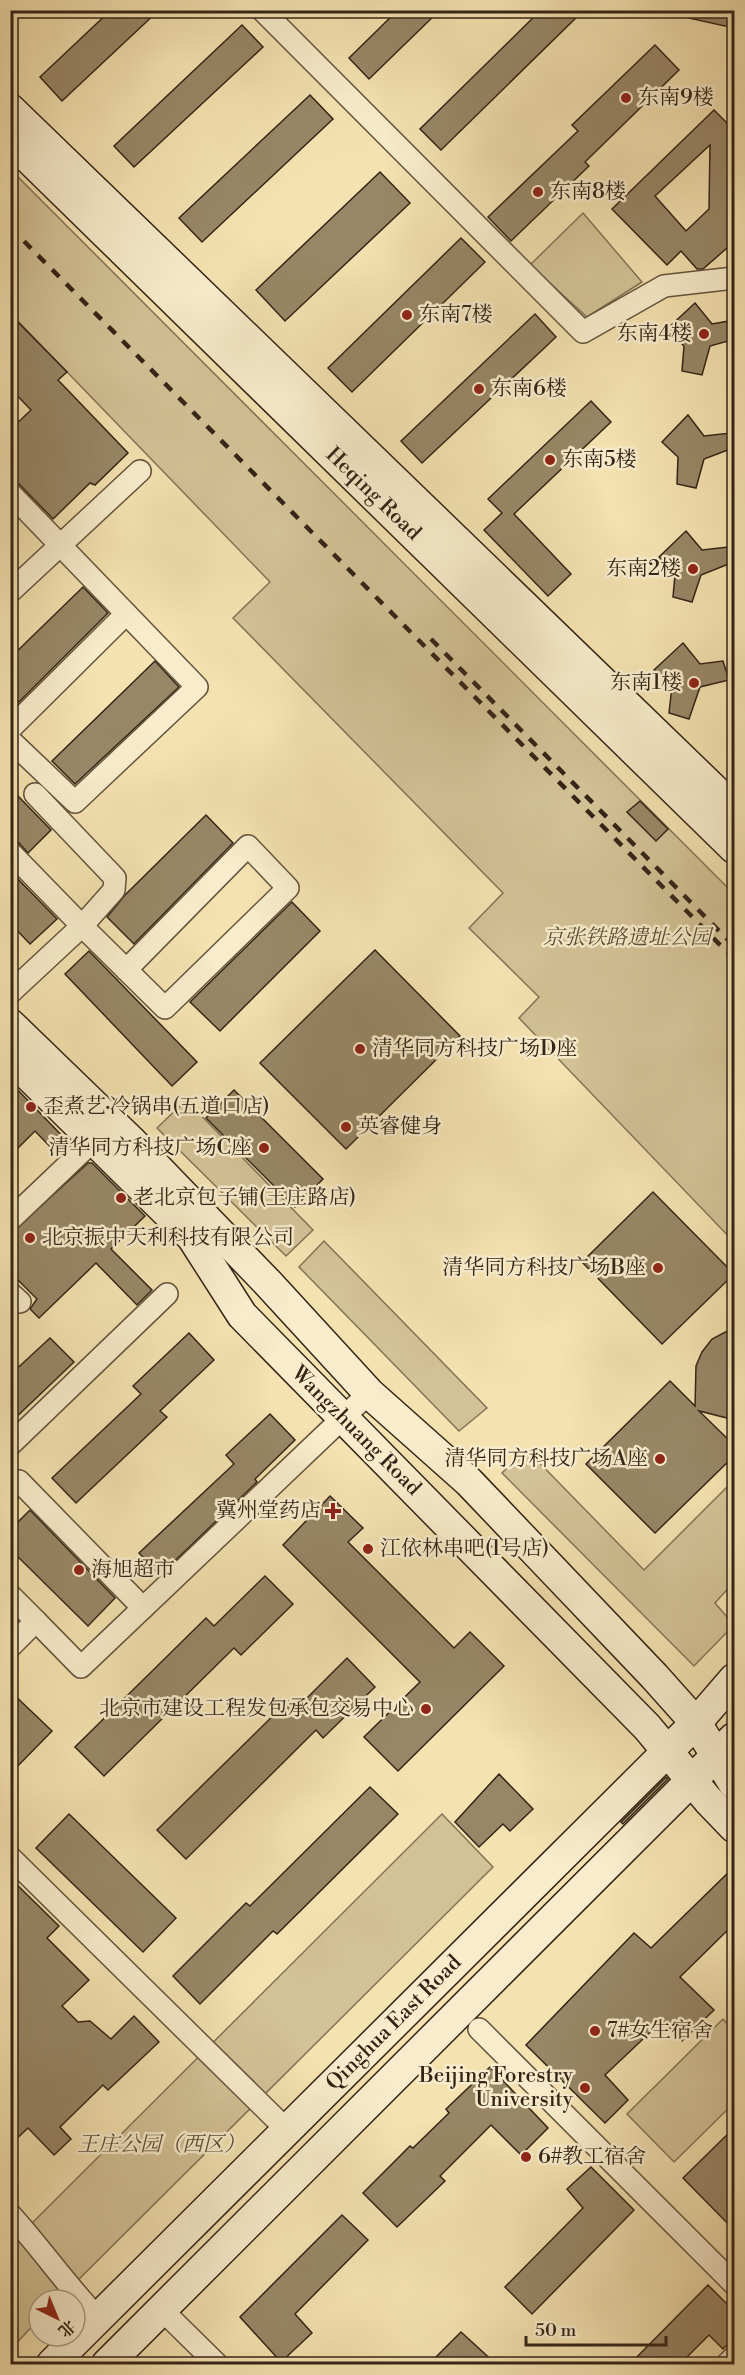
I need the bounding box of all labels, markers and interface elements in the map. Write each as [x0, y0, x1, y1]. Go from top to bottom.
place label: 东南9楼 [638, 85, 714, 111]
marker: 东南9楼 [619, 91, 633, 105]
place label: 东南8楼 [550, 179, 626, 205]
marker: 东南8楼 [531, 185, 545, 199]
place label: 东南7楼 [419, 302, 493, 328]
marker: 东南7楼 [400, 308, 414, 322]
place label: 东南4楼 [617, 321, 692, 347]
marker: 东南4楼 [697, 327, 711, 341]
place label: 东南6楼 [491, 376, 567, 402]
marker: 东南6楼 [472, 382, 486, 396]
street label: Heqing Road [320, 442, 426, 546]
place label: 东南5楼 [562, 447, 637, 473]
marker: 东南5楼 [543, 453, 557, 467]
place label: 东南2楼 [606, 556, 681, 582]
marker: 东南2楼 [686, 562, 700, 576]
place label: 东南1楼 [610, 670, 682, 696]
marker: 东南1楼 [687, 676, 701, 690]
park label: 京张铁路遗址公园 [543, 925, 714, 951]
place label: 清华同方科技广场D座 [372, 1036, 577, 1062]
marker: 清华同方科技广场D座 [353, 1042, 367, 1056]
place label: 歪煮艺·冷锅串(五道口店) [43, 1094, 269, 1120]
marker: 歪煮艺·冷锅串(五道口店) [24, 1100, 38, 1114]
place label: 英睿健身 [358, 1114, 442, 1140]
marker: 英睿健身 [339, 1120, 353, 1134]
place label: 清华同方科技广场C座 [49, 1135, 252, 1161]
marker: 清华同方科技广场C座 [257, 1141, 271, 1155]
place label: 老北京包子铺(王庄路店) [133, 1185, 356, 1211]
marker: 老北京包子铺(王庄路店) [114, 1191, 128, 1205]
place label: 北京振中天利科技有限公司 [42, 1225, 294, 1251]
marker: 北京振中天利科技有限公司 [23, 1231, 37, 1245]
place label: 清华同方科技广场B座 [442, 1255, 646, 1281]
marker: 清华同方科技广场B座 [651, 1261, 665, 1275]
street label: Wangzhuang Road [285, 1360, 427, 1502]
place label: 清华同方科技广场A座 [445, 1446, 648, 1472]
marker: 清华同方科技广场A座 [653, 1452, 667, 1466]
place label: 冀州堂药店 [216, 1498, 321, 1524]
marker: 冀州堂药店 [326, 1504, 340, 1518]
place label: 江依林串吧(1号店) [380, 1536, 549, 1562]
marker: 江依林串吧(1号店) [361, 1542, 375, 1556]
place label: 海旭超市 [91, 1557, 175, 1583]
marker: 海旭超市 [72, 1563, 86, 1577]
place label: 北京市建设工程发包承包交易中心 [99, 1696, 414, 1722]
marker: 北京市建设工程发包承包交易中心 [419, 1702, 433, 1716]
street label: Qinghua East Road [321, 1950, 467, 2096]
place label: 7#女生宿舍 [607, 2018, 713, 2044]
marker: 7#女生宿舍 [588, 2024, 602, 2038]
place label: Beijing Forestry University [418, 2063, 574, 2113]
marker: Beijing Forestry University [578, 2081, 592, 2095]
park label: 王庄公园（西区） [77, 2132, 245, 2158]
place label: 6#教工宿舍 [538, 2144, 646, 2170]
marker: 6#教工宿舍 [519, 2150, 533, 2164]
north arrow [27, 2288, 87, 2348]
scale bar [526, 2309, 666, 2347]
text: 北 [54, 2315, 79, 2341]
text: 50 m [535, 2319, 577, 2342]

